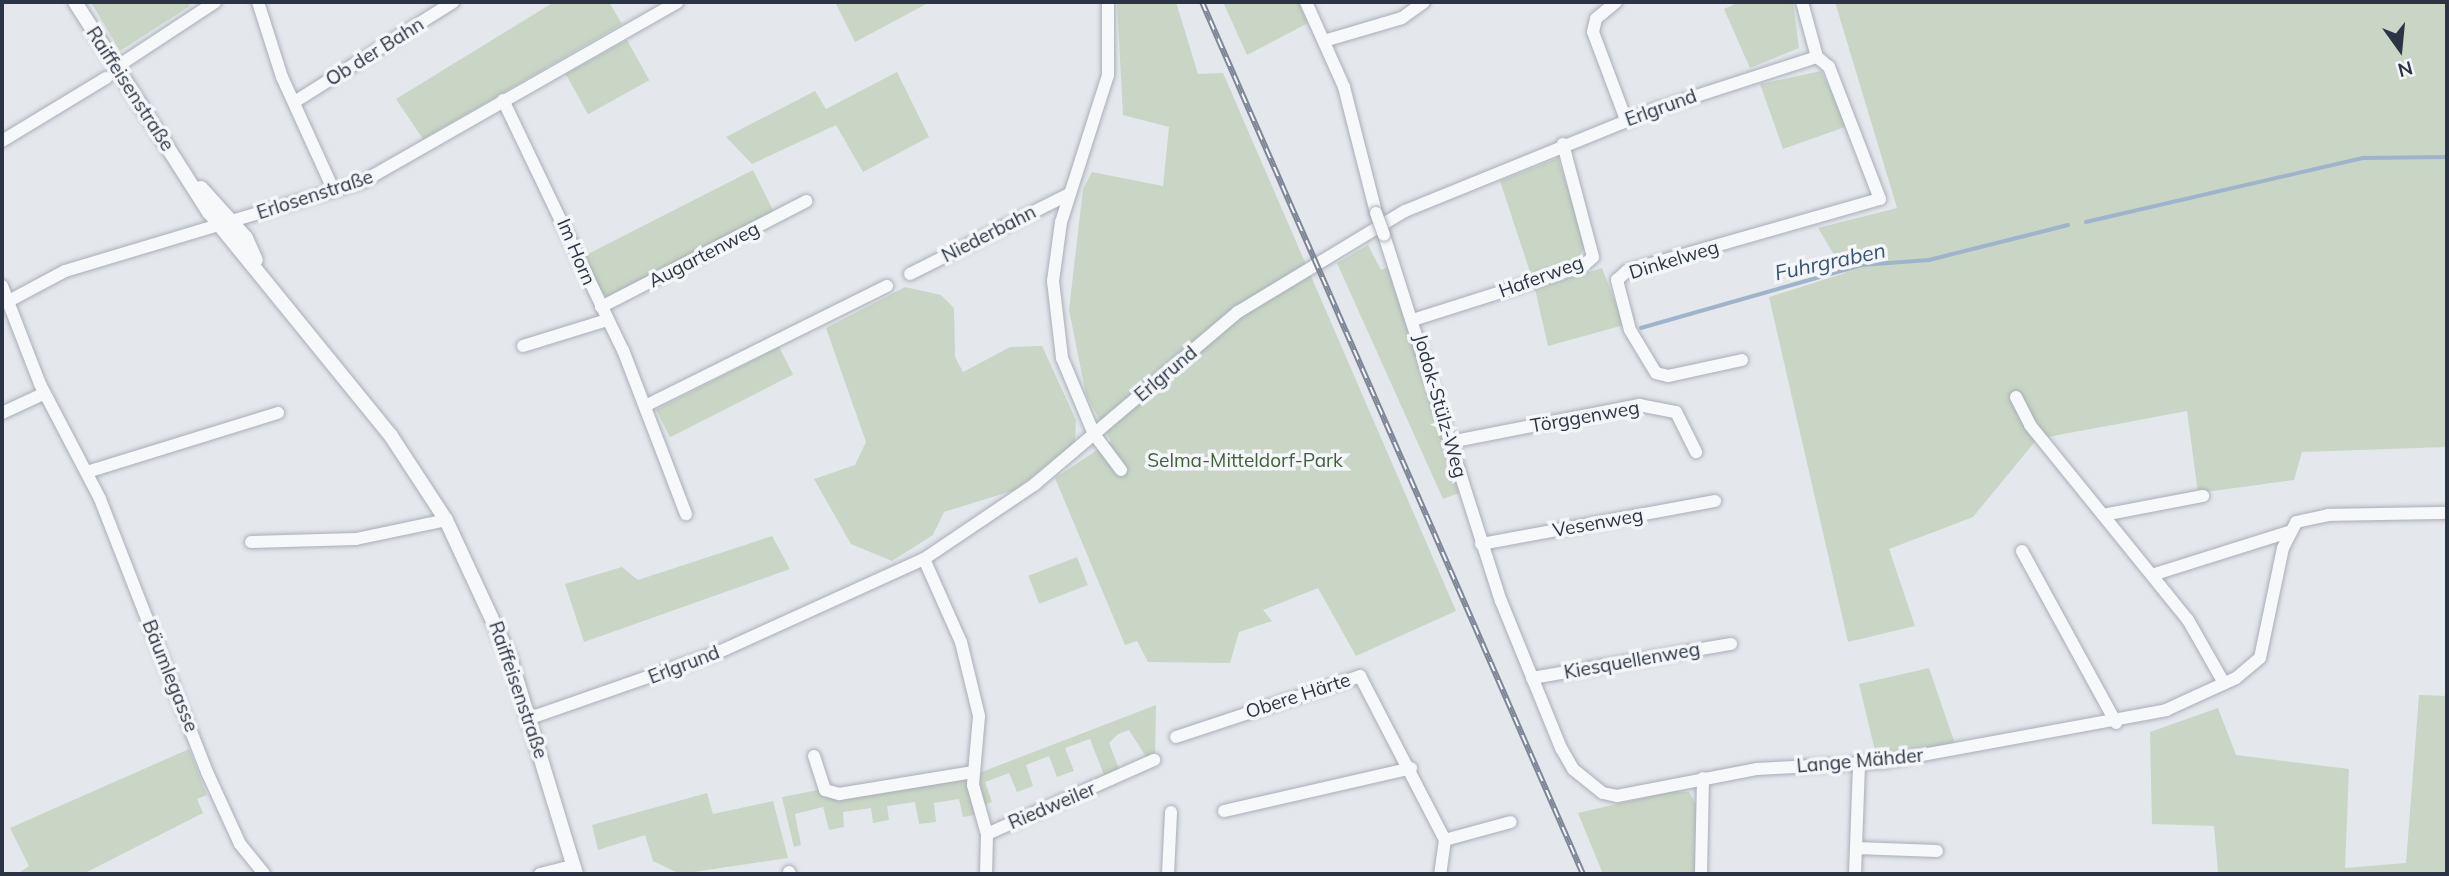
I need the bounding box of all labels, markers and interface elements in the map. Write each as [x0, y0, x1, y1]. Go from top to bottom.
street label: Ob der Bahn [322, 13, 428, 91]
north arrow [2365, 14, 2435, 84]
street label: Raiffeisenstraße [81, 23, 179, 155]
text: N [2395, 56, 2415, 83]
street label: Erlgrund [1622, 85, 1700, 131]
street label: Erlosenstraße [254, 165, 376, 225]
street label: Niederbahn [938, 201, 1040, 267]
street label: Im Horn [552, 215, 600, 289]
street label: Augartenweg [645, 217, 763, 293]
street label: Dinkelweg [1626, 236, 1722, 284]
water label: Fuhrgraben [1772, 237, 1888, 285]
street label: Haferweg [1496, 251, 1586, 303]
street label: Jodok-Stülz-Weg [1409, 332, 1471, 480]
street label: Erlgrund [1130, 341, 1202, 407]
street label: Törggenweg [1529, 396, 1641, 438]
park label: Selma-Mitteldorf-Park [1147, 450, 1343, 472]
street label: Vesenweg [1551, 504, 1645, 542]
street label: Bäumlegasse [137, 617, 203, 735]
street label: Raiffeisenstraße [484, 618, 552, 762]
street label: Kiesquellenweg [1562, 638, 1702, 684]
street label: Erlgrund [645, 641, 723, 689]
street label: Obere Härte [1243, 668, 1353, 724]
street label: Lange Mähder [1796, 744, 1924, 778]
street label: Riedweiler [1005, 777, 1099, 835]

